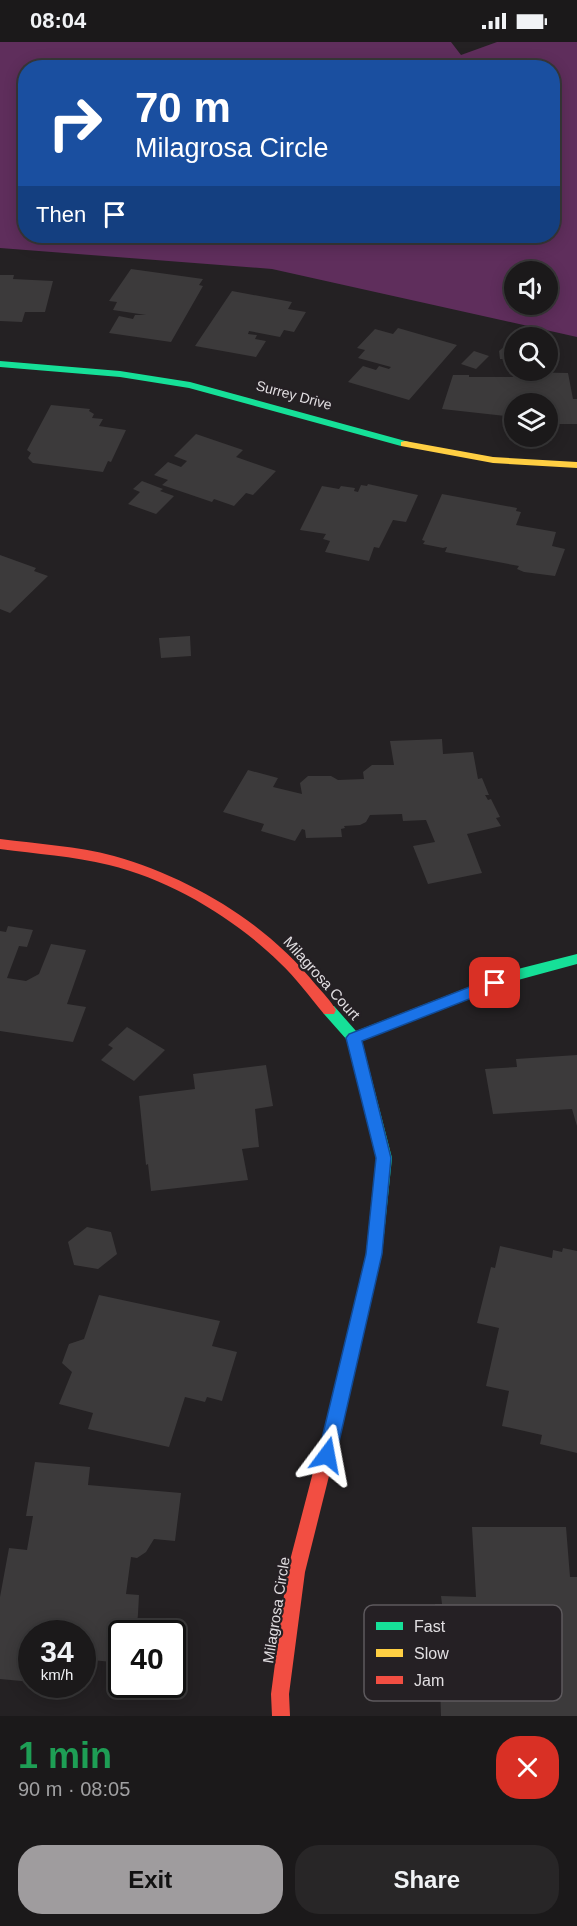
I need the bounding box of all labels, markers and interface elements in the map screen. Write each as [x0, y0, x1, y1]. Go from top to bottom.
text: 08:04 [30, 8, 86, 33]
icon: right [36, 84, 114, 162]
text: 70 m [135, 84, 231, 131]
text: Milagrosa Circle [135, 133, 329, 163]
icon: arrive [98, 198, 131, 231]
text: Then [36, 202, 86, 227]
map controls [504, 261, 558, 447]
button: sound [504, 261, 558, 315]
button: search [504, 327, 558, 381]
street label: Surrey Drive [254, 377, 334, 413]
button: layers [504, 393, 558, 447]
street label: Milagrosa Court [280, 933, 364, 1024]
pin [469, 957, 520, 1008]
icon: arrive [478, 966, 511, 999]
position arrow [295, 1423, 359, 1487]
street label: Milagrosa Circle [259, 1556, 293, 1664]
legend [364, 1605, 562, 1701]
text: Fast [414, 1618, 446, 1635]
speed limit sign: 40 [108, 1620, 186, 1698]
text: 34 [40, 1635, 74, 1668]
text: Slow [414, 1645, 449, 1662]
text: km/h [41, 1666, 73, 1683]
text: Jam [414, 1672, 444, 1689]
text: 1 min [18, 1735, 112, 1776]
button: close [496, 1736, 559, 1799]
text: 90 m · 08:05 [18, 1778, 130, 1800]
button: Exit [18, 1845, 283, 1914]
button: Share [295, 1845, 559, 1914]

